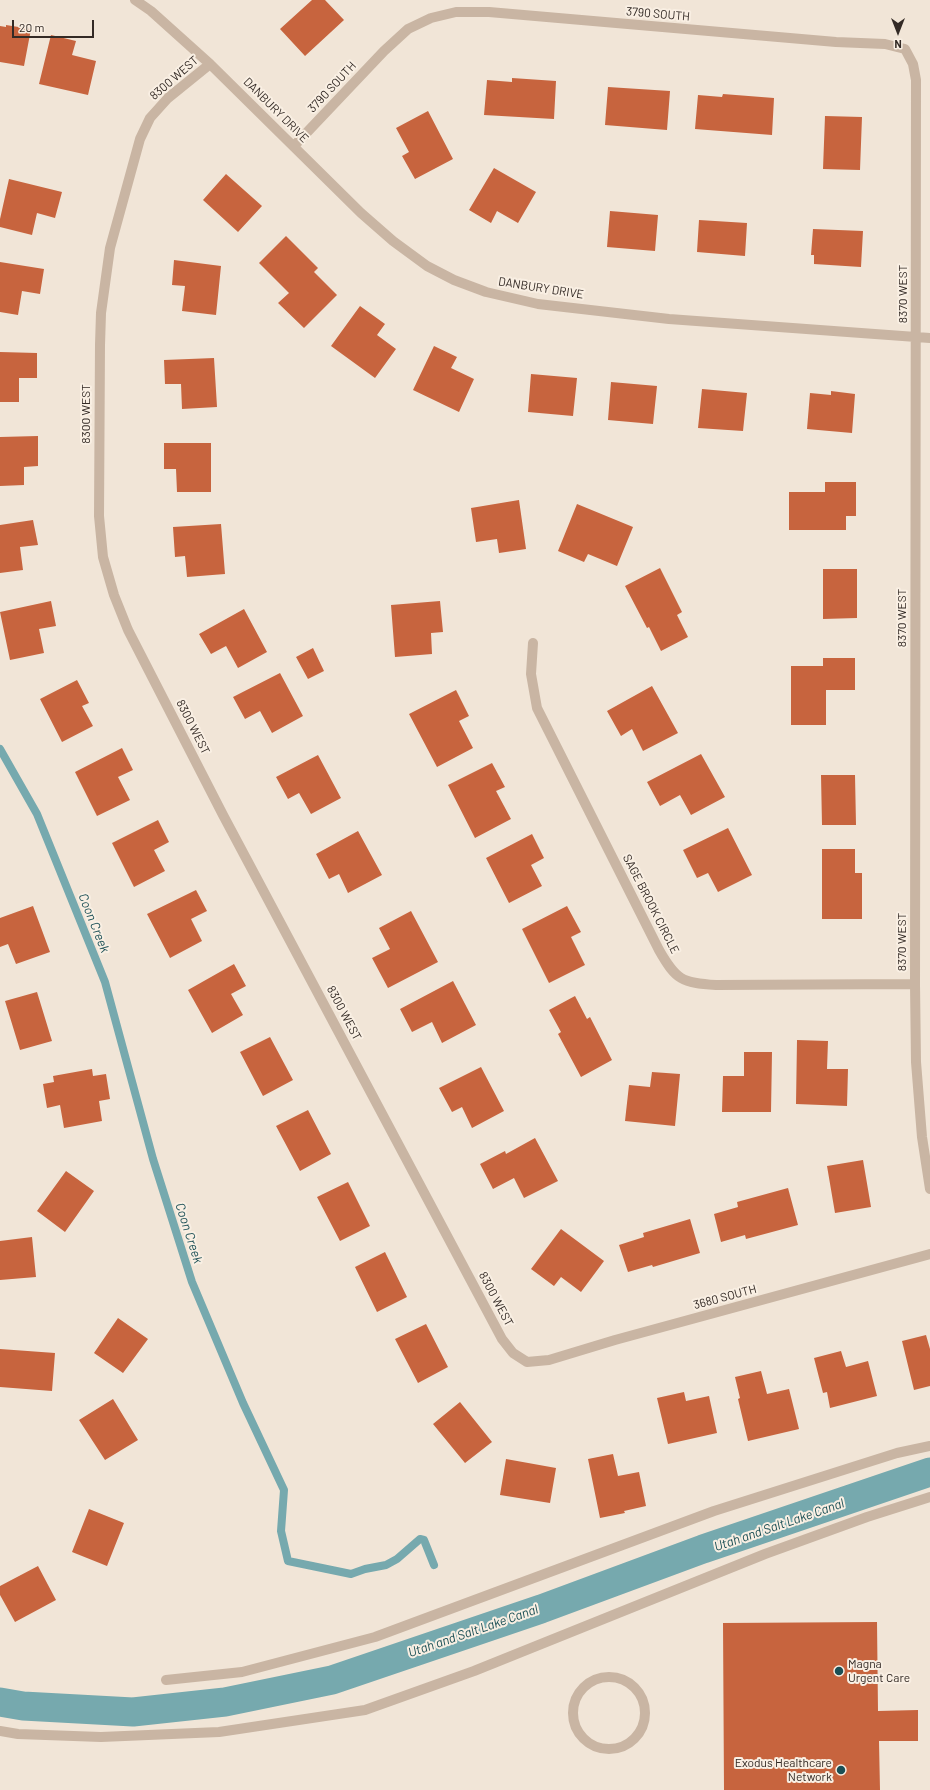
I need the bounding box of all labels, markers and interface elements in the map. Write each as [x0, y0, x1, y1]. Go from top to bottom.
street label: 3790 SOUTH [625, 4, 691, 24]
scale bar [14, 12, 96, 38]
north arrow [878, 12, 918, 52]
text: 20 m [19, 20, 45, 34]
text: N [894, 38, 902, 51]
street label: 8300 WEST [147, 53, 201, 103]
street label: 3790 SOUTH [305, 59, 359, 115]
street label: DANBURY DRIVE [240, 74, 312, 146]
street label: 8370 WEST [896, 265, 910, 323]
street label: DANBURY DRIVE [497, 274, 585, 302]
street label: 8300 WEST [79, 384, 93, 444]
street label: 8370 WEST [895, 589, 909, 647]
street label: 8300 WEST [173, 697, 213, 757]
street label: SAGE BROOK CIRCLE [620, 852, 682, 956]
water label: Coon Creek [75, 891, 113, 955]
street label: 8370 WEST [895, 913, 909, 971]
street label: 8300 WEST [324, 983, 364, 1043]
water label: Coon Creek [172, 1201, 206, 1265]
street label: 8300 WEST [476, 1269, 516, 1329]
street label: 3680 SOUTH [692, 1282, 758, 1312]
water label: Utah and Salt Lake Canal [712, 1495, 846, 1555]
water label: Utah and Salt Lake Canal [406, 1601, 540, 1661]
place label: Magna Urgent Care [848, 1657, 910, 1685]
marker: Magna Urgent Care [833, 1665, 845, 1677]
place label: Exodus Healthcare Network [735, 1756, 832, 1784]
marker: Exodus Healthcare Network [835, 1764, 847, 1776]

